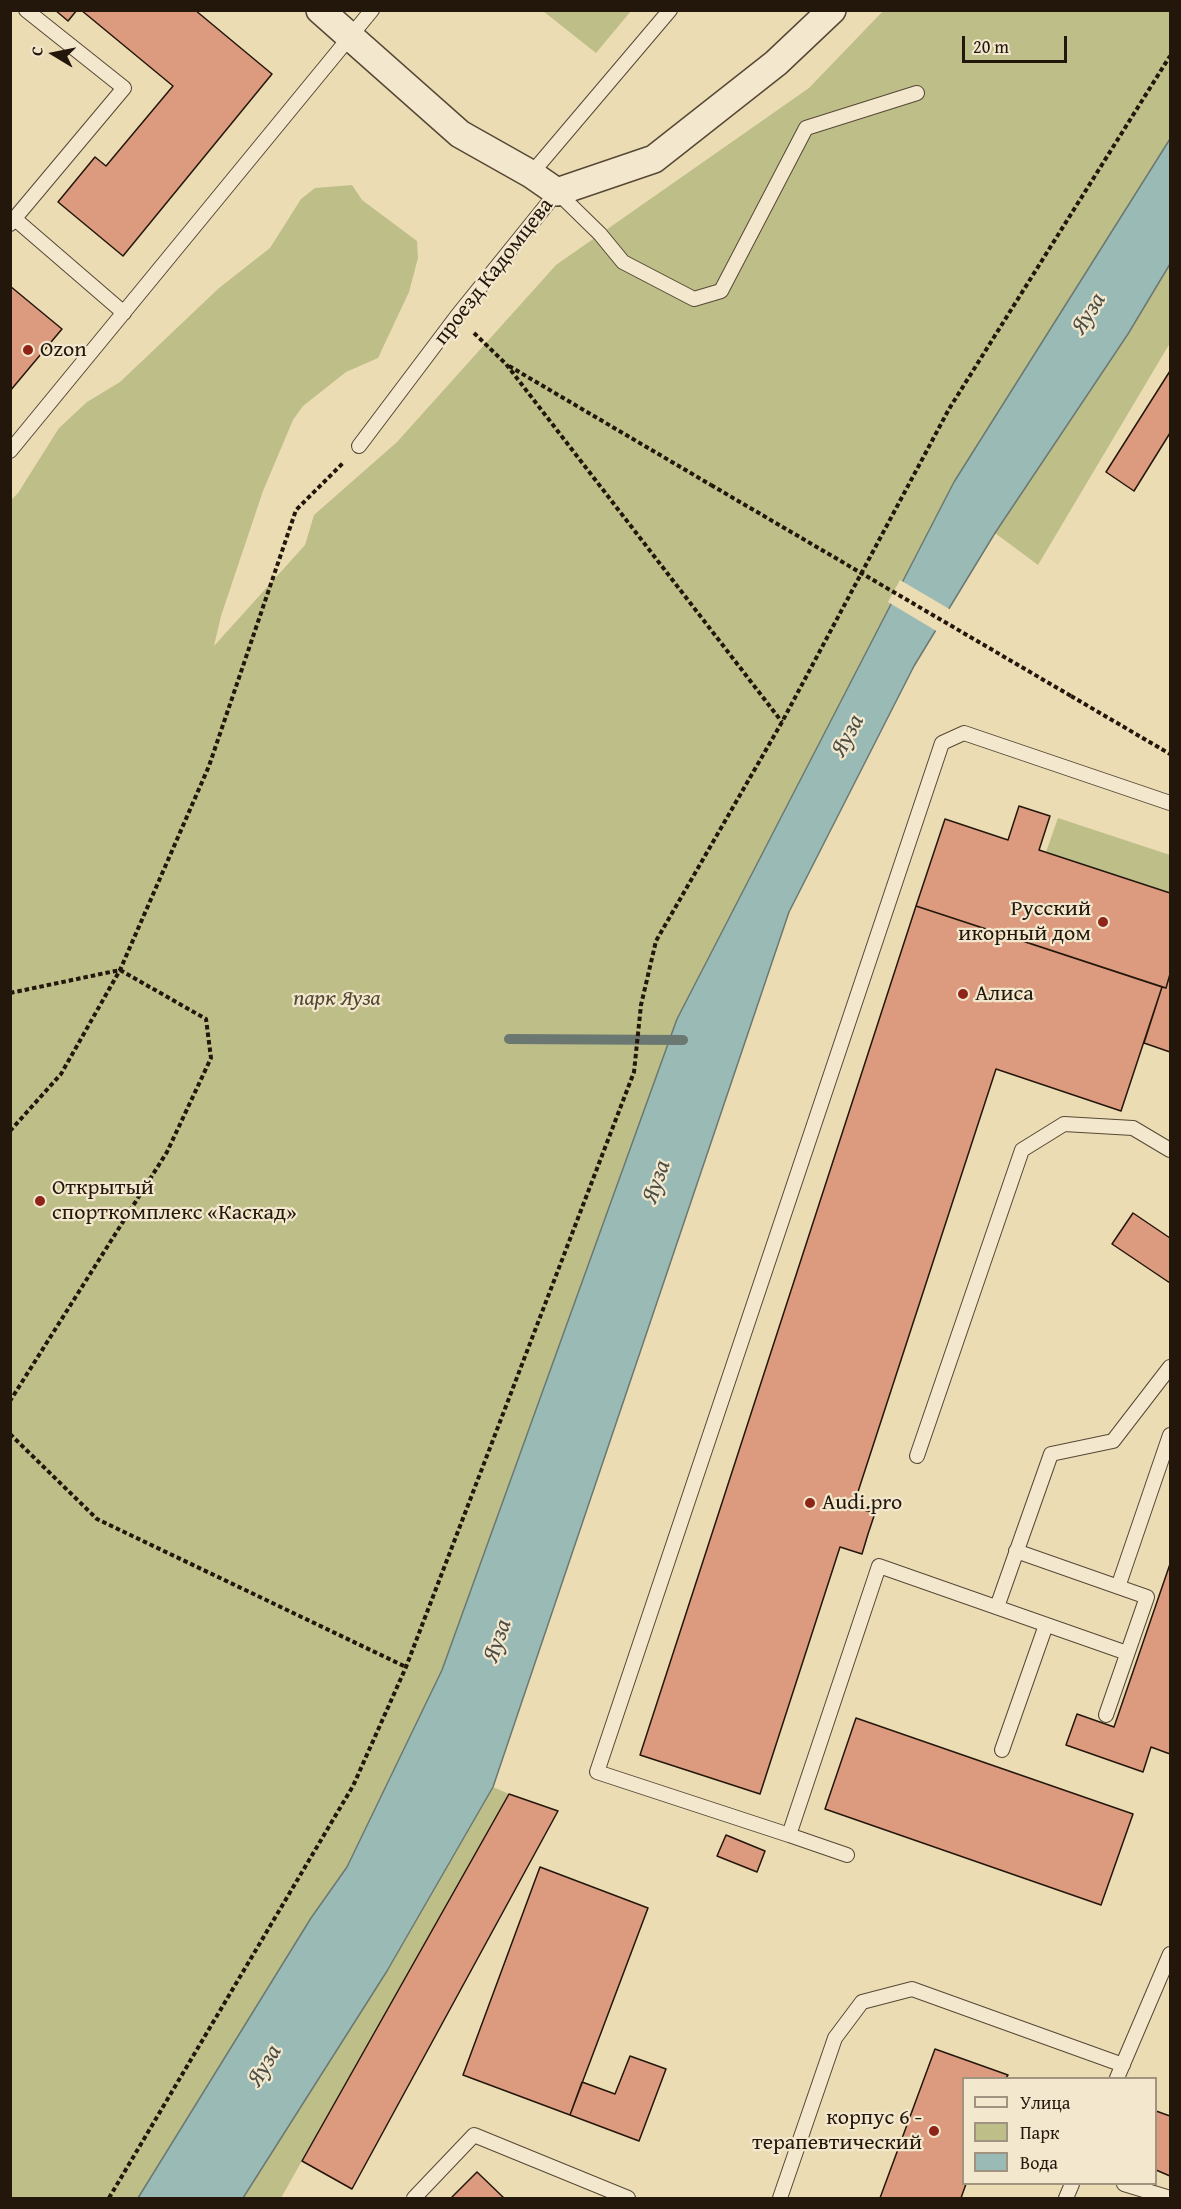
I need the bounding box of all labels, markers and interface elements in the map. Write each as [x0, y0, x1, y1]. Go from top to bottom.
north arrow [24, 24, 84, 84]
scale bar [965, 24, 1070, 62]
text: 20 m [973, 33, 1009, 60]
text: С [24, 44, 49, 57]
street label: проезд Кадомцева [428, 193, 560, 351]
water label: Яуза [1065, 288, 1113, 340]
place label: Ozon [40, 337, 87, 363]
marker: Ozon [21, 343, 35, 357]
water label: Яуза [825, 710, 871, 762]
place label: Русский икорный дом [958, 896, 1091, 948]
marker: Русский икорный дом [1096, 915, 1110, 929]
place label: Алиса [975, 981, 1034, 1007]
park label: парк Яуза [293, 986, 381, 1012]
marker: Алиса [956, 987, 970, 1001]
water label: Яуза [636, 1157, 678, 1207]
place label: Открытый спорткомплекс «Каскад» [52, 1175, 297, 1226]
marker: Открытый спорткомплекс «Каскад» [33, 1194, 47, 1208]
place label: Audi.pro [822, 1490, 902, 1516]
marker: Audi.pro [803, 1496, 817, 1510]
water label: Яуза [477, 1616, 519, 1666]
water label: Яуза [241, 2040, 289, 2092]
legend [962, 2077, 1157, 2185]
text: Улица [1020, 2089, 1070, 2116]
place label: корпус 6 - терапевтический [752, 2105, 922, 2156]
text: Парк [1020, 2119, 1059, 2146]
marker: корпус 6 - терапевтический [927, 2124, 941, 2138]
text: Вода [1020, 2149, 1058, 2176]

